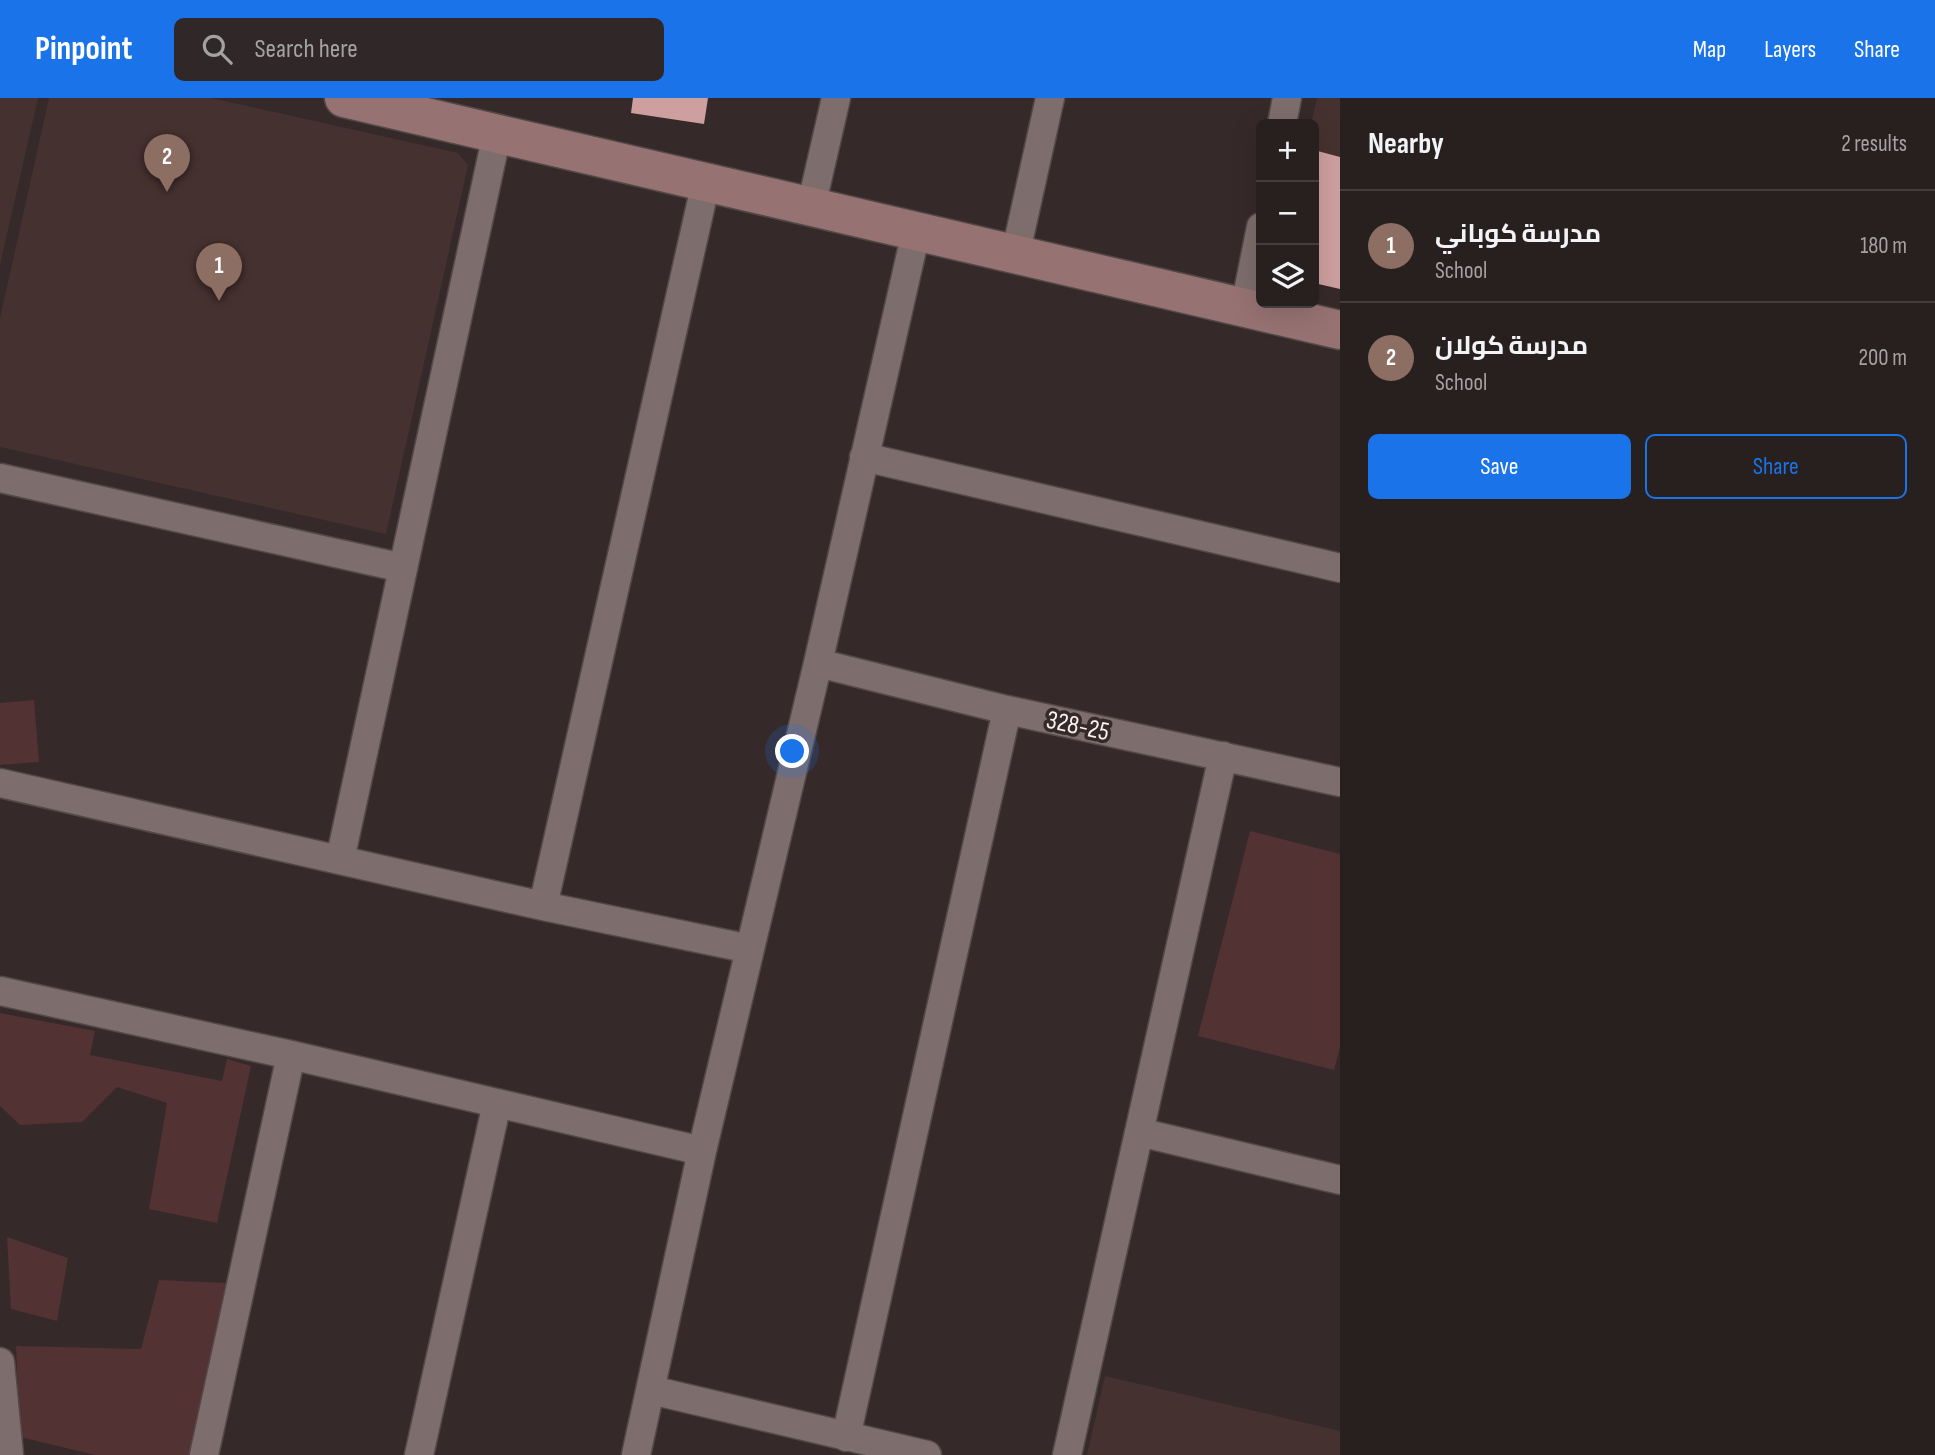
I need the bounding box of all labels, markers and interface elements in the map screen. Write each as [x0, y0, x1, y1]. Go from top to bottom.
search box [174, 18, 664, 81]
text: Pinpoint [35, 29, 132, 69]
icon: search [198, 30, 236, 68]
text: Search here [254, 34, 358, 65]
text: Map [1693, 35, 1726, 64]
text: Layers [1764, 35, 1816, 64]
text: Share [1854, 35, 1900, 64]
map controls [1256, 119, 1319, 308]
button: + [1256, 119, 1319, 182]
text: Nearby [1368, 126, 1444, 162]
text: 2 results [1841, 130, 1907, 158]
pin: 2 [144, 134, 190, 192]
button: − [1256, 182, 1319, 245]
text: مدرسة كوباني [1435, 219, 1601, 250]
text: 1 [1386, 232, 1396, 260]
text: 180 m [1860, 232, 1907, 260]
pin: 1 [196, 243, 242, 301]
button: layers [1256, 245, 1319, 308]
text: School [1435, 257, 1487, 285]
text: مدرسة كولان [1435, 331, 1588, 362]
text: 2 [1386, 344, 1396, 372]
text: 200 m [1859, 344, 1907, 372]
text: School [1435, 369, 1487, 397]
button: Save [1368, 434, 1631, 499]
button: Share [1645, 434, 1907, 499]
street label: 328-25 [1043, 705, 1112, 748]
your location [775, 734, 809, 768]

